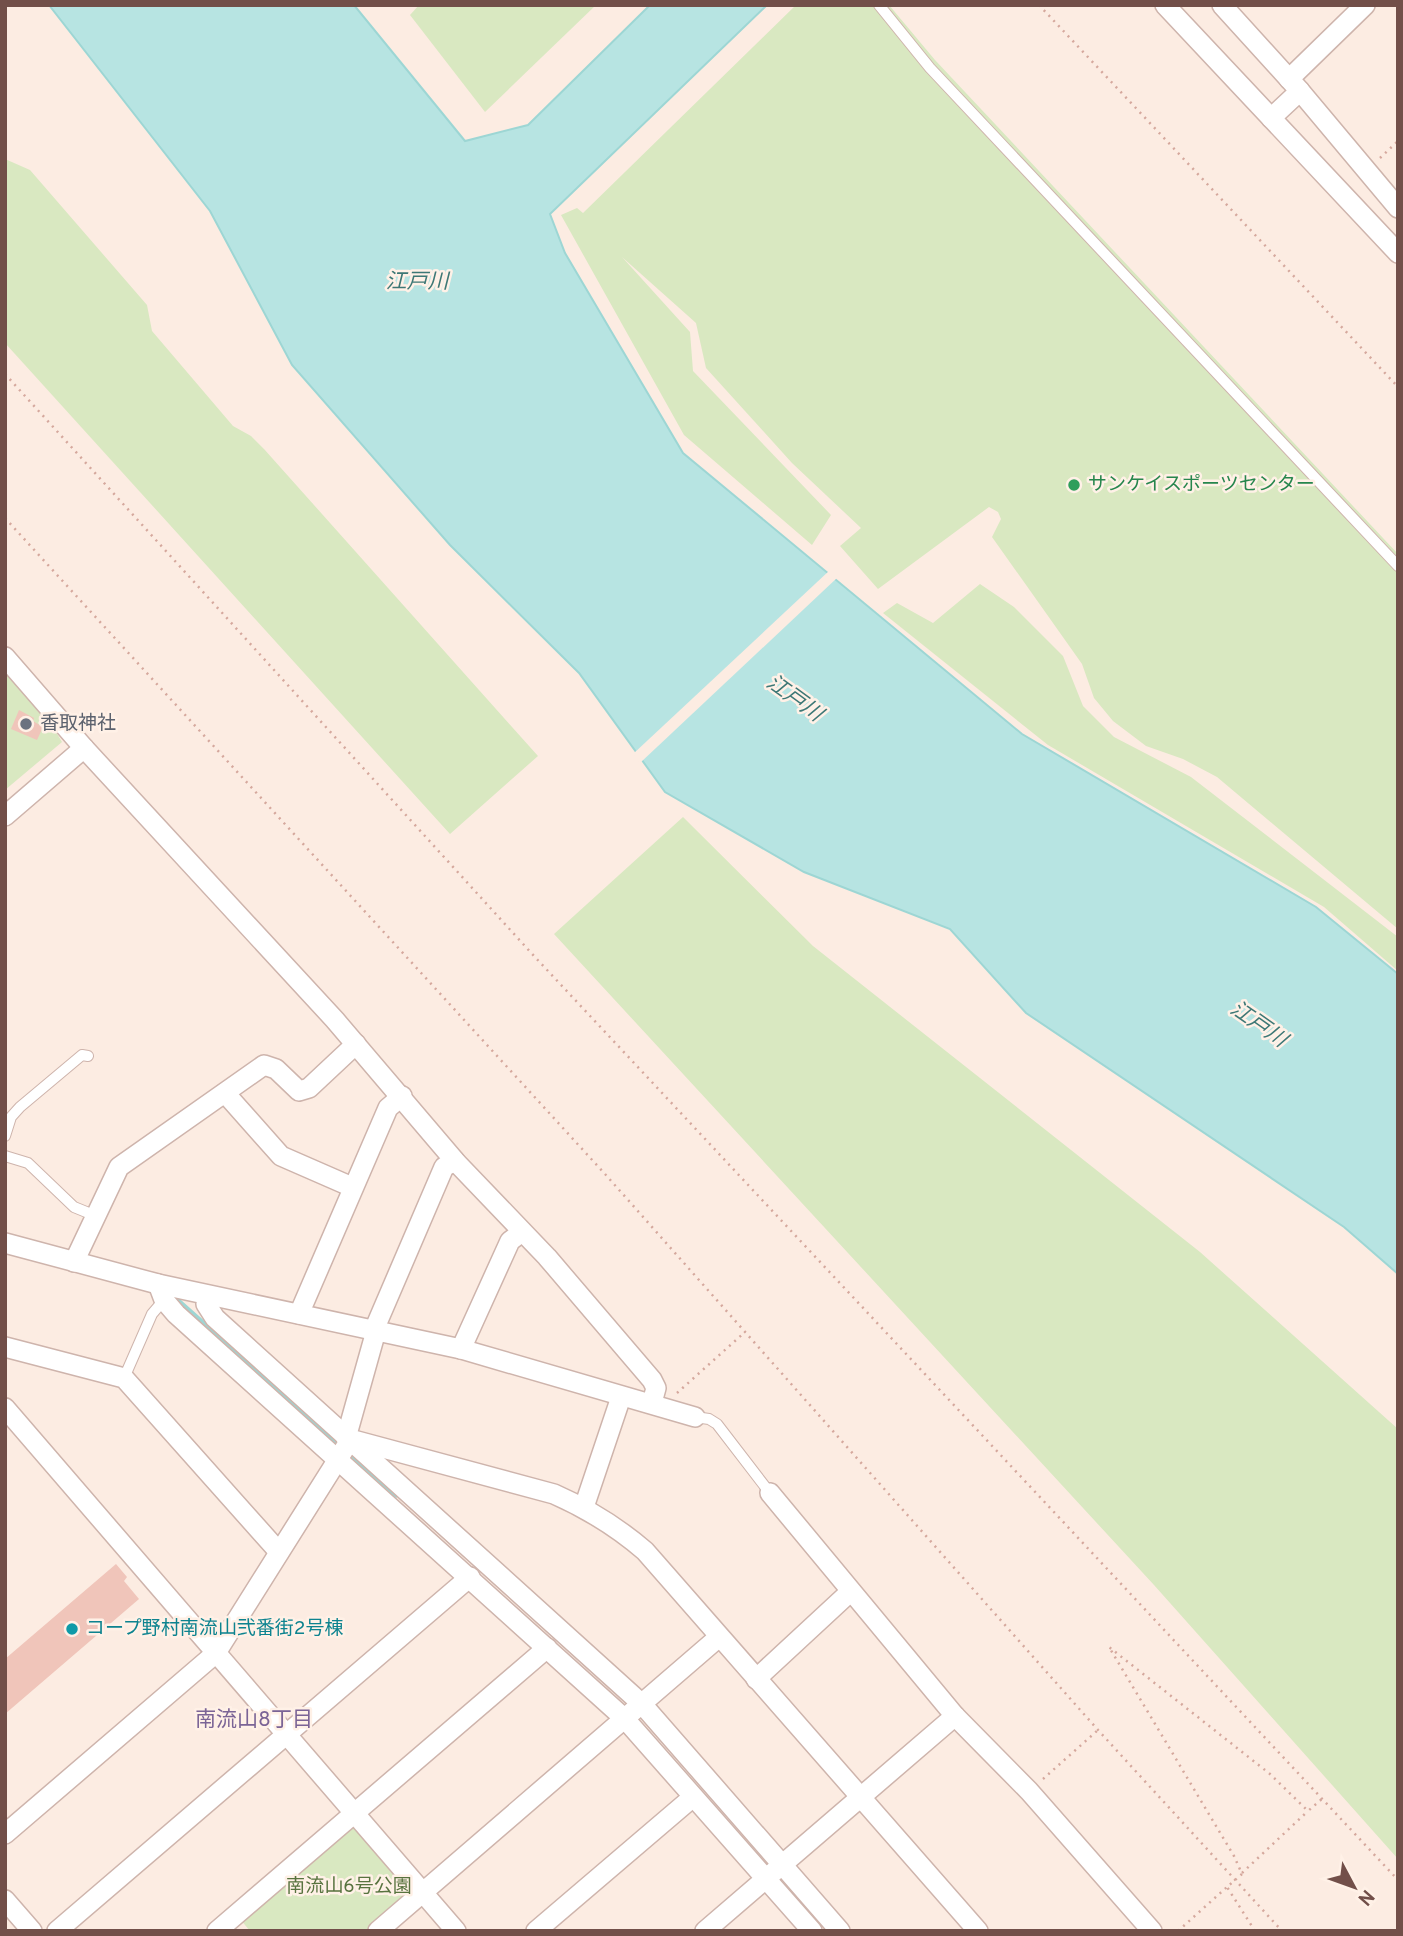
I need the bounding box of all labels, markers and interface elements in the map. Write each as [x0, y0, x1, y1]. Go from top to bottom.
water label: 江戸川 [386, 269, 450, 296]
place label: サンケイスポーツセンター [1088, 473, 1315, 497]
marker: サンケイスポーツセンター [1066, 477, 1082, 493]
water label: 江戸川 [761, 670, 829, 730]
place label: 香取神社 [40, 712, 116, 736]
marker: 香取神社 [18, 716, 34, 732]
water label: 江戸川 [1224, 996, 1293, 1055]
place label: コープ野村南流山弐番街2号棟 [86, 1617, 344, 1641]
marker: コープ野村南流山弐番街2号棟 [64, 1621, 80, 1637]
district label: 南流山8丁目 [195, 1707, 313, 1734]
north arrow [1319, 1852, 1389, 1922]
park label: 南流山6号公園 [286, 1875, 412, 1899]
text: N [1352, 1884, 1379, 1910]

